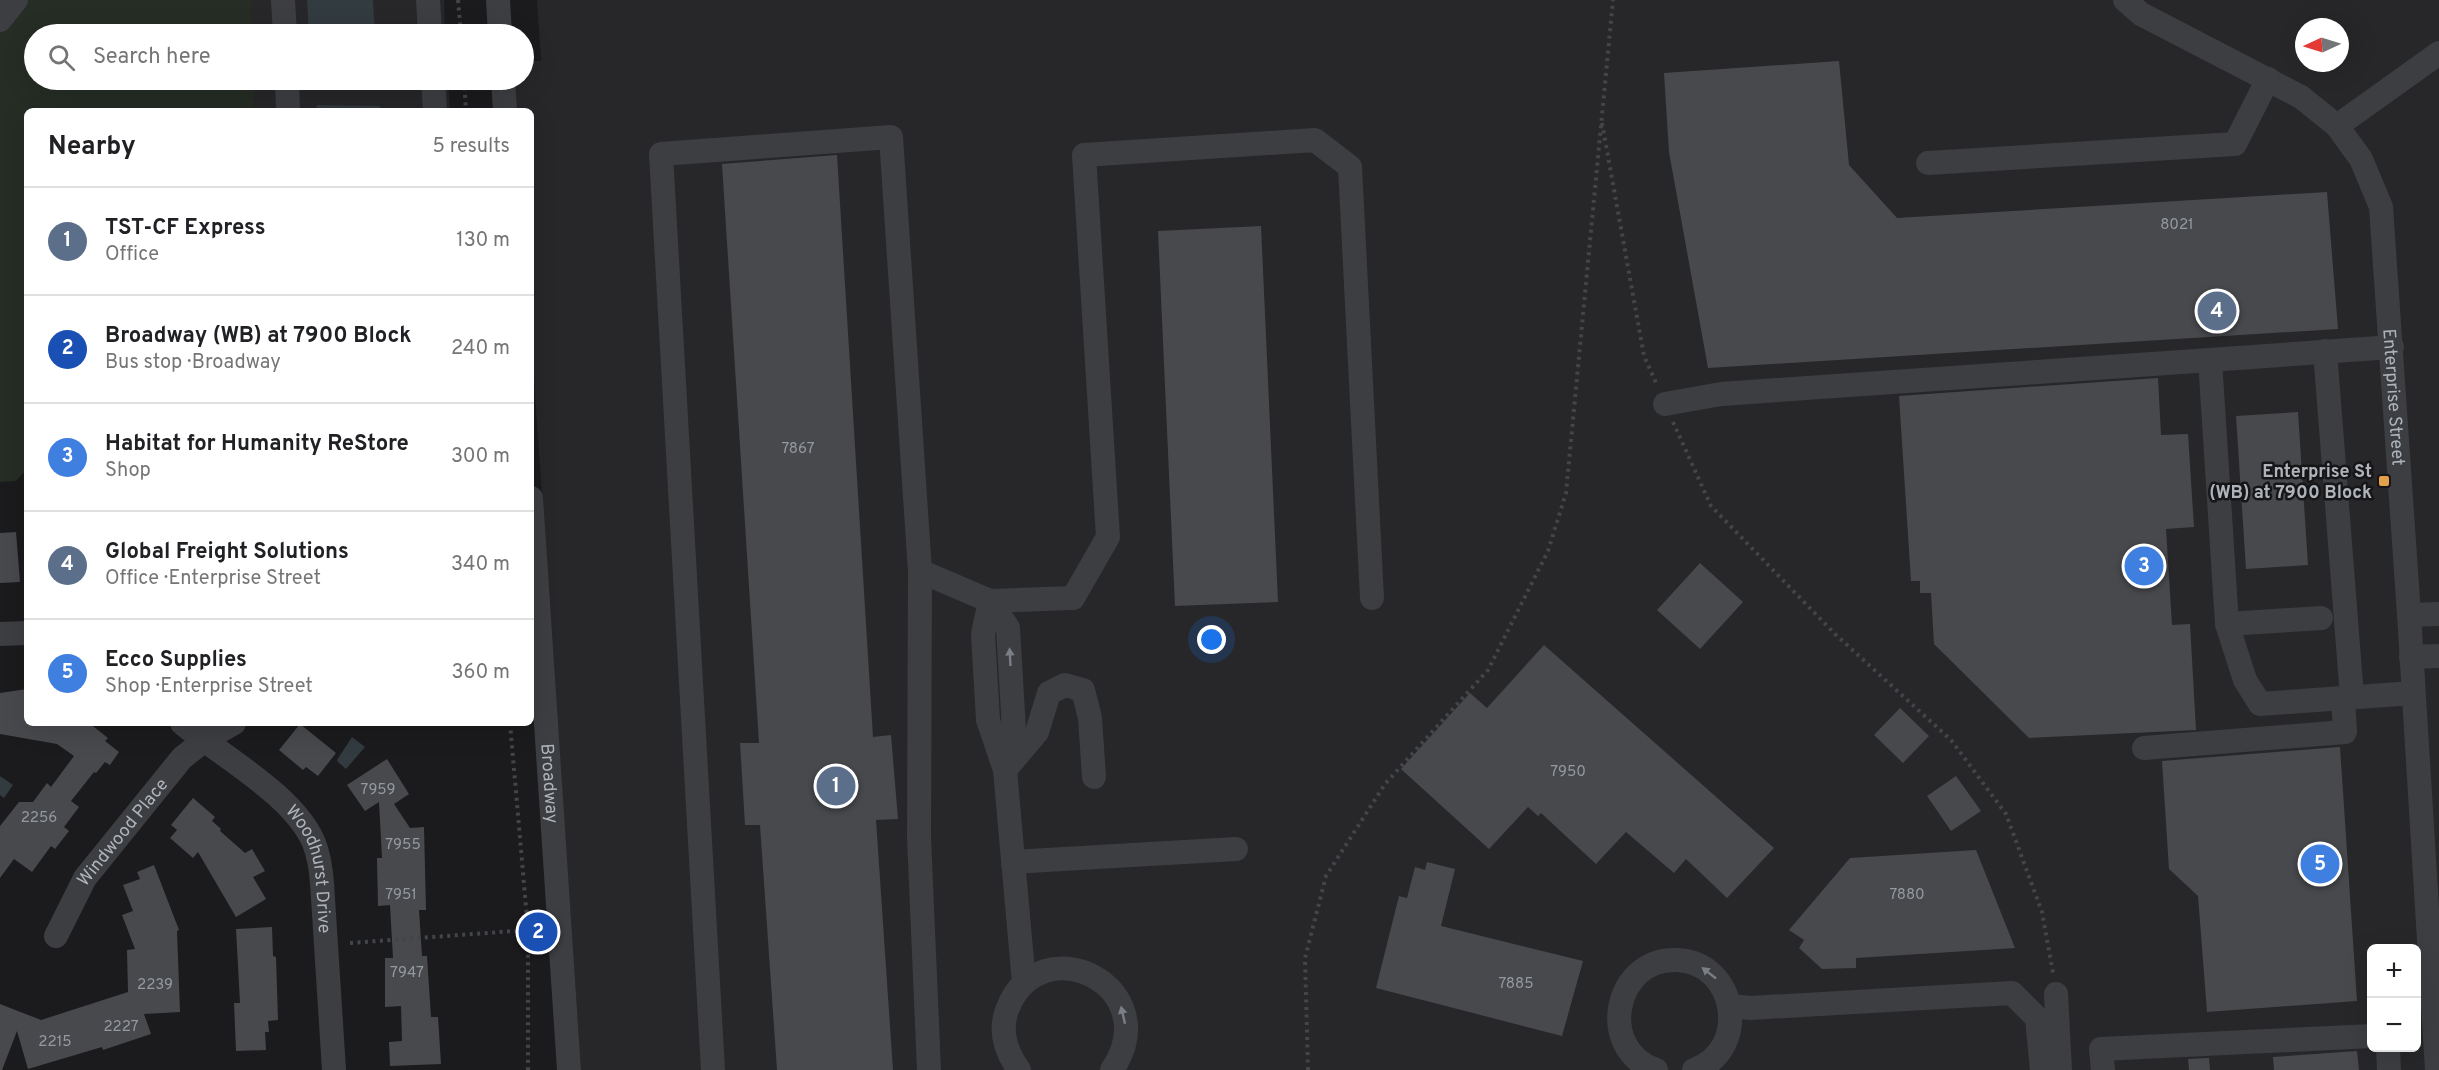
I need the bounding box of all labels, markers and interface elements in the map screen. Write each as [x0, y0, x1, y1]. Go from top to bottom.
north arrow [2295, 18, 2349, 72]
search box [24, 24, 534, 90]
icon: search [45, 41, 78, 74]
text: Search here [93, 44, 211, 71]
text: Nearby [48, 131, 136, 164]
text: 5 results [433, 134, 510, 160]
text: TST-CF Express [105, 215, 266, 242]
house number: 8021 [2160, 216, 2194, 235]
text: 1 [64, 228, 72, 254]
text: 130 m [456, 228, 510, 254]
text: Office [105, 242, 159, 268]
pin: 4 [2198, 288, 2236, 334]
text: Broadway (WB) at 7900 Block [105, 323, 412, 350]
street label: Enterprise Street [2376, 328, 2409, 466]
text: 2 [61, 336, 74, 362]
text: 240 m [451, 336, 510, 362]
text: Bus stop · Broadway [105, 350, 281, 376]
text: Habitat for Humanity ReStore [105, 431, 409, 458]
house number: 7867 [781, 440, 815, 459]
text: 3 [62, 444, 74, 470]
text: 300 m [451, 444, 510, 470]
text: Shop [105, 458, 151, 484]
place label: Enterprise St (WB) at 7900 Block [2209, 461, 2372, 505]
marker: Enterprise St (WB) at 7900 Block [2377, 474, 2391, 488]
text: Global Freight Solutions [105, 539, 349, 566]
pin: 3 [2124, 544, 2164, 588]
text: 4 [61, 552, 74, 578]
text: 340 m [451, 552, 510, 578]
text: Office · Enterprise Street [105, 566, 321, 592]
your location [1197, 625, 1226, 654]
text: Ecco Supplies [105, 647, 247, 674]
one-way arrow [1006, 648, 1015, 667]
text: 5 [61, 660, 74, 686]
text: 360 m [452, 660, 510, 686]
text: Shop · Enterprise Street [105, 674, 313, 700]
street label: Broadway [534, 743, 563, 824]
house number: 7950 [1550, 763, 1586, 782]
pin: 1 [816, 764, 856, 808]
street label: Windwood Place [73, 774, 174, 892]
house number: 7959 [361, 781, 395, 800]
street label: Woodhurst Drive [280, 801, 335, 934]
house number: 2256 [21, 809, 57, 828]
house number: 7955 [385, 836, 421, 855]
pin: 5 [2300, 842, 2340, 886]
house number: 7951 [385, 886, 417, 905]
house number: 7880 [1889, 886, 1925, 905]
pin: 2 [518, 910, 558, 954]
map controls [2367, 944, 2421, 1052]
button: + [2367, 944, 2421, 998]
house number: 7947 [390, 964, 424, 983]
one-way arrow [1701, 968, 1716, 980]
house number: 7885 [1498, 975, 1534, 994]
house number: 2239 [137, 976, 173, 995]
button: − [2367, 998, 2421, 1052]
one-way arrow [1118, 1006, 1128, 1025]
house number: 2227 [103, 1018, 139, 1037]
house number: 2215 [38, 1033, 72, 1052]

